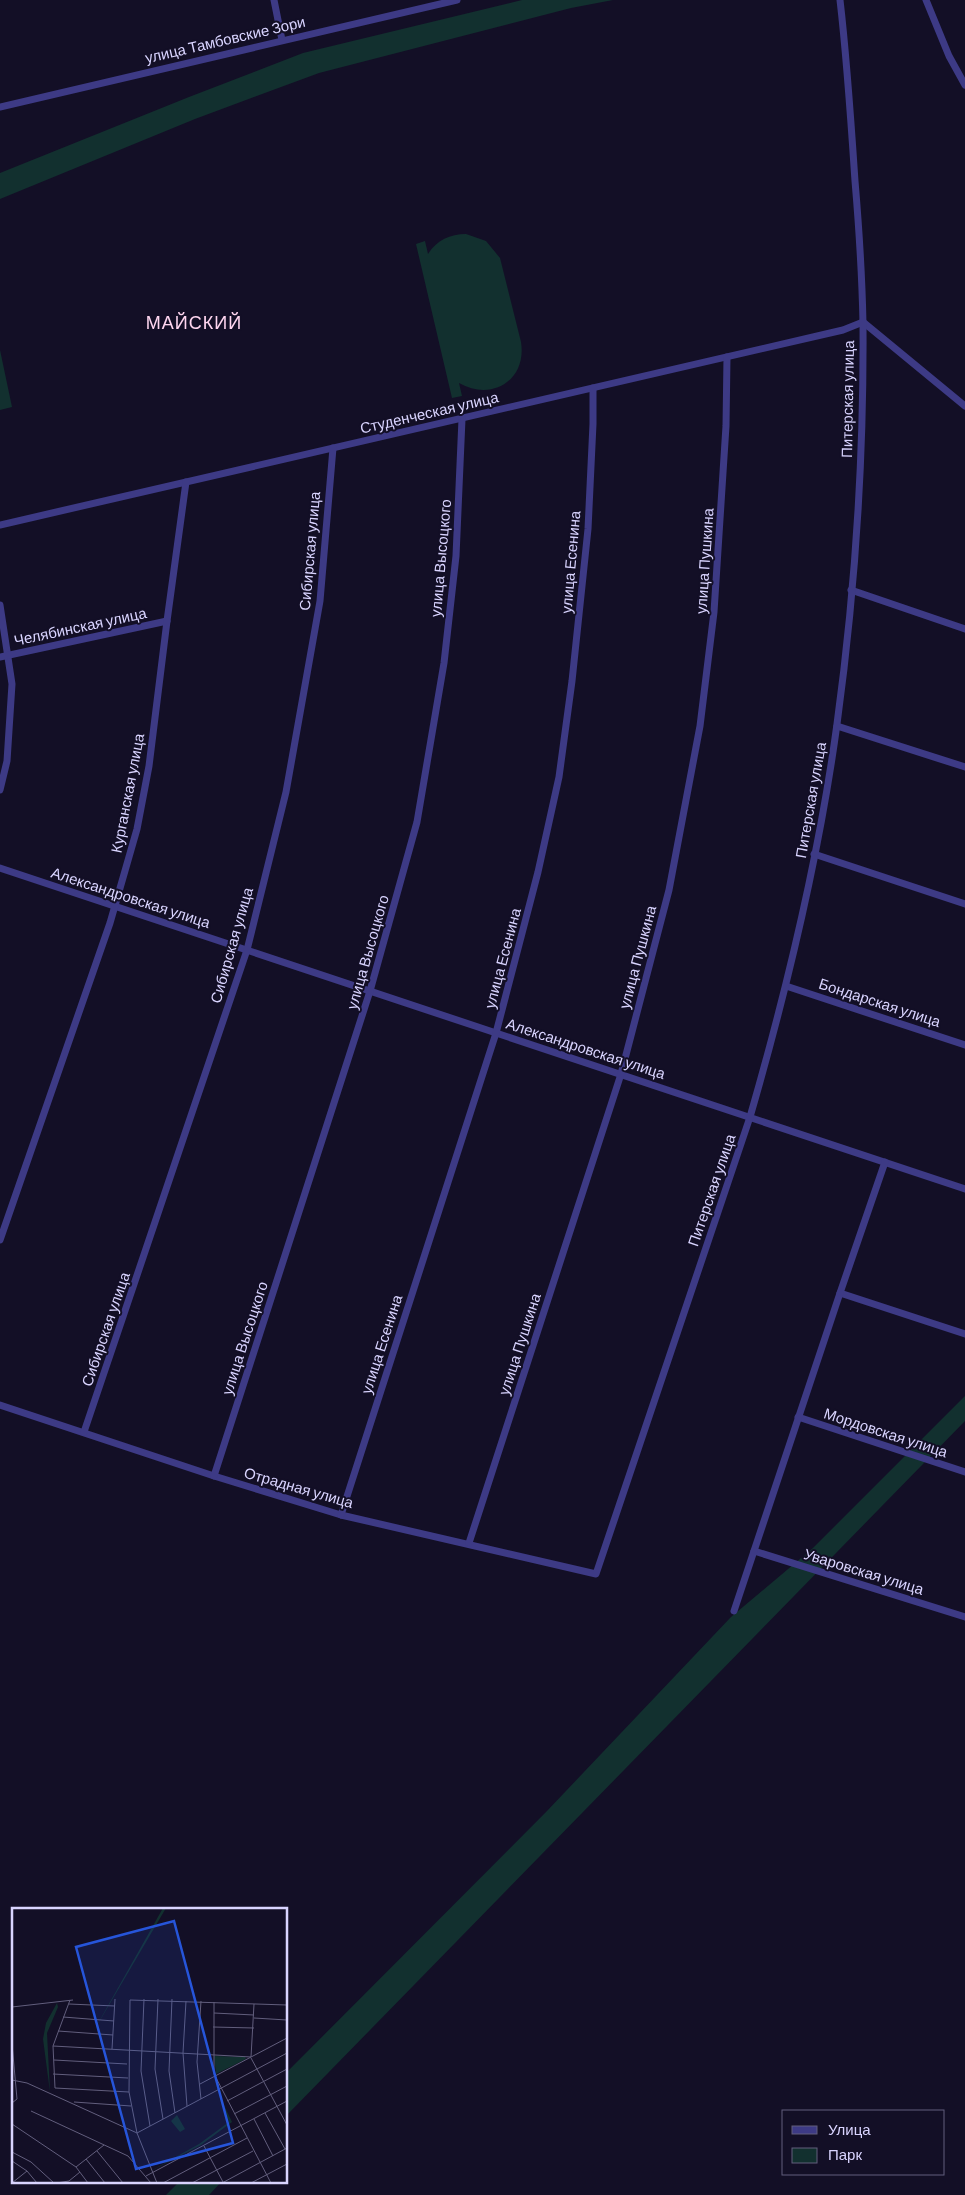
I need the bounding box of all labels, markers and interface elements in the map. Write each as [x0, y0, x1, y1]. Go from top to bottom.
street label: улица Тамбовские Зори [143, 12, 307, 66]
district label: МАЙСКИЙ [146, 311, 242, 333]
street label: Питерская улица [837, 339, 857, 458]
street label: Студенческая улица [358, 387, 501, 437]
street label: Сибирская улица [295, 490, 323, 611]
street label: улица Высоцкого [426, 498, 454, 618]
street label: улица Пушкина [691, 507, 717, 615]
street label: улица Есенина [557, 509, 584, 614]
street label: Челябинская улица [12, 603, 149, 649]
street label: Курганская улица [107, 731, 148, 854]
street label: Питерская улица [791, 740, 829, 859]
street label: Александровская улица [49, 863, 213, 931]
street label: Сибирская улица [206, 884, 256, 1005]
street label: улица Высоцкого [342, 893, 392, 1011]
street label: улица Пушкина [615, 903, 660, 1011]
street label: улица Есенина [480, 905, 524, 1010]
street label: Бондарская улица [817, 974, 944, 1030]
street label: Александровская улица [504, 1014, 668, 1082]
street label: Питерская улица [683, 1131, 739, 1249]
street label: Сибирская улица [77, 1269, 133, 1388]
street label: улица Высоцкого [217, 1279, 271, 1397]
street label: улица Пушкина [494, 1290, 544, 1397]
street label: улица Есенина [356, 1292, 406, 1396]
street label: Мордовская улица [822, 1404, 951, 1461]
street label: Отрадная улица [242, 1463, 356, 1511]
street label: Уваровская улица [802, 1544, 927, 1598]
inset map [12, 1908, 288, 2182]
legend [782, 2110, 945, 2175]
text: Улица [828, 2120, 871, 2138]
text: Парк [828, 2145, 862, 2163]

